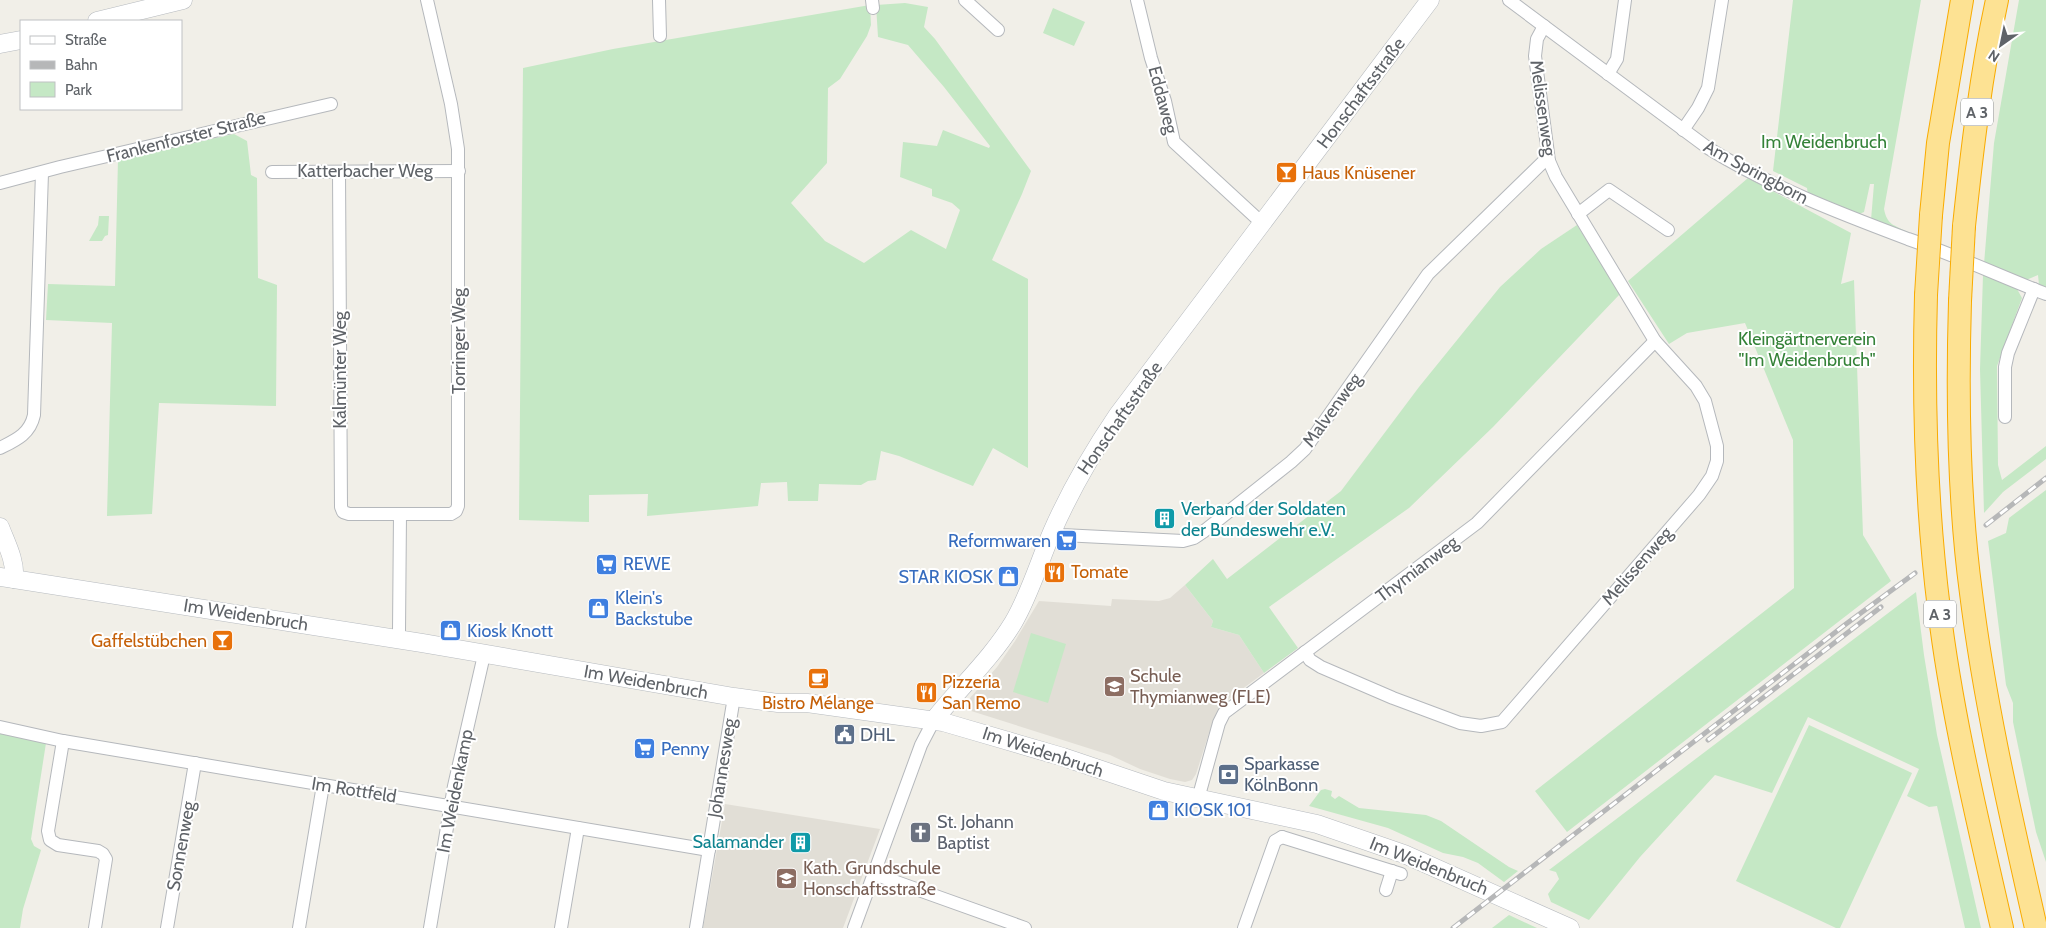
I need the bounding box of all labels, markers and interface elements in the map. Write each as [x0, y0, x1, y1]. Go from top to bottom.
legend [20, 20, 182, 110]
north arrow [1976, 20, 2026, 70]
text: Straße [65, 31, 107, 49]
street label: Honschaftsstraße [1312, 33, 1410, 153]
text: N [1985, 46, 2003, 66]
text: Bahn [65, 56, 98, 74]
street label: Melissenweg [1525, 59, 1561, 159]
street label: Eddaweg [1143, 64, 1183, 137]
text: Park [65, 81, 92, 99]
road number: A 3 [1961, 98, 1993, 125]
street label: Frankenforster Straße [104, 107, 268, 167]
park label: Im Weidenbruch [1761, 131, 1887, 153]
street label: Am Springborn [1700, 135, 1812, 209]
street label: Katterbacher Weg [297, 160, 434, 182]
bar icon: Haus Knüsener [1274, 161, 1298, 185]
place label: Haus Knüsener [1302, 162, 1416, 184]
street label: Torringer Weg [448, 287, 470, 394]
street label: Kalmünter Weg [329, 310, 351, 429]
park label: Kleingärtnerverein "Im Weidenbruch" [1738, 328, 1876, 371]
street label: Honschaftsstraße [1073, 357, 1167, 479]
street label: Malvenweg [1298, 368, 1367, 451]
place label: Verband der Soldaten der Bundeswehr e.V. [1181, 498, 1346, 541]
building icon: Verband der Soldaten der Bundeswehr e.V. [1153, 507, 1177, 531]
street label: Melissenweg [1597, 521, 1678, 610]
supermarket icon: Reformwaren [1055, 529, 1079, 553]
place label: Reformwaren [948, 530, 1051, 552]
street label: Thymianweg [1371, 530, 1463, 607]
supermarket icon: REWE [595, 552, 619, 576]
place label: REWE [623, 553, 671, 575]
restaurant icon: Tomate [1043, 560, 1067, 584]
place label: Tomate [1071, 561, 1129, 583]
shop icon: STAR KIOSK [997, 565, 1021, 589]
place label: STAR KIOSK [899, 566, 994, 588]
place label: Klein's Backstube [615, 587, 693, 630]
street label: Im Weidenbruch [182, 594, 310, 636]
shop icon: Klein's Backstube [587, 596, 611, 620]
road number: A 3 [1924, 600, 1956, 628]
shop icon: Kiosk Knott [439, 619, 463, 643]
place label: Kiosk Knott [467, 620, 553, 642]
bar icon: Gaffelstübchen [211, 629, 235, 653]
place label: Gaffelstübchen [91, 630, 207, 652]
street label: Im Weidenbruch [582, 660, 710, 704]
place label: Schule Thymianweg (FLE) [1130, 665, 1271, 708]
cafe icon: Bistro Mélange [806, 666, 830, 690]
place label: Pizzeria San Remo [942, 671, 1021, 714]
school or university icon: Schule Thymianweg (FLE) [1102, 674, 1126, 698]
restaurant icon: Pizzeria San Remo [914, 680, 938, 704]
place label: Bistro Mélange [762, 692, 874, 714]
street label: Johannesweg [703, 716, 741, 820]
street label: Im Weidenbruch [980, 722, 1106, 782]
public building icon: DHL [832, 723, 856, 747]
place label: DHL [860, 724, 895, 746]
street label: Im Weidenkamp [432, 727, 478, 855]
supermarket icon: Penny [633, 737, 657, 761]
place label: Penny [661, 738, 709, 760]
place label: Sparkasse KölnBonn [1244, 753, 1320, 796]
bank icon: Sparkasse KölnBonn [1216, 762, 1240, 786]
street label: Im Rottfeld [310, 772, 398, 808]
street label: Sonnenweg [162, 798, 200, 893]
shop icon: KIOSK 101 [1146, 798, 1170, 822]
place label: KIOSK 101 [1174, 799, 1252, 821]
place label: St. Johann Baptist [937, 811, 1014, 854]
church icon: St. Johann Baptist [909, 820, 933, 844]
building icon: Salamander [788, 830, 812, 854]
place label: Salamander [693, 831, 784, 853]
street label: Im Weidenbruch [1366, 832, 1492, 900]
place label: Kath. Grundschule Honschaftsstraße [803, 857, 941, 900]
school or university icon: Kath. Grundschule Honschaftsstraße [775, 866, 799, 890]

